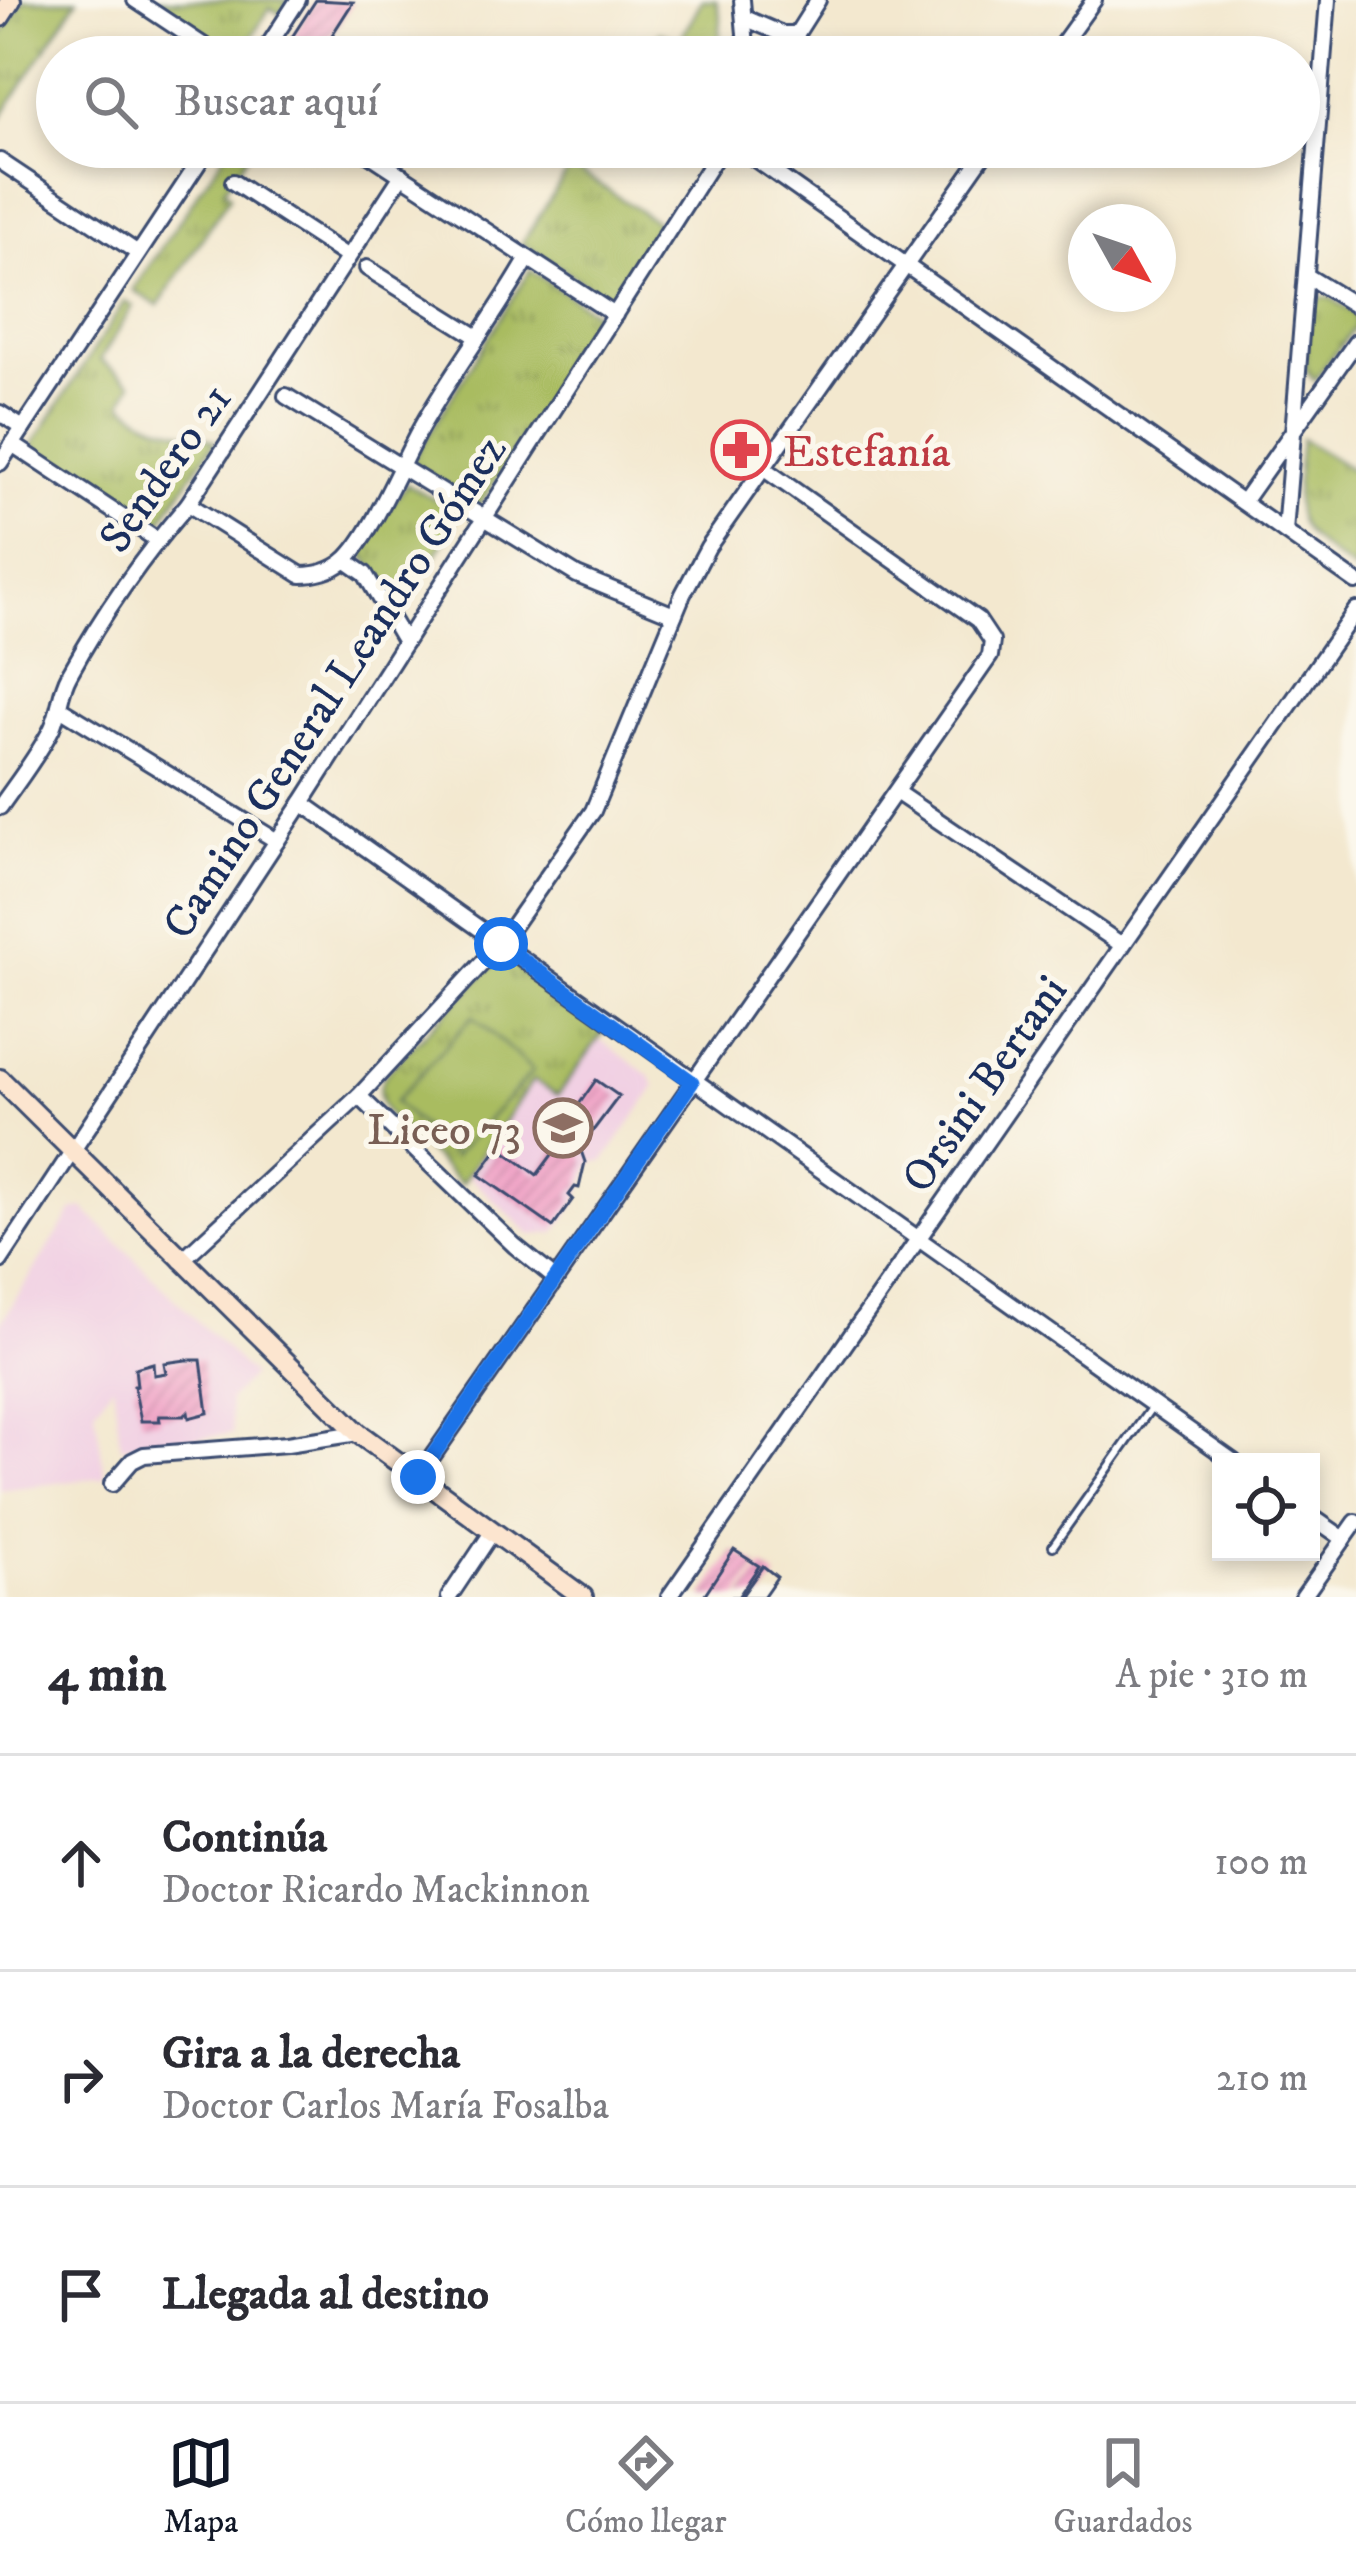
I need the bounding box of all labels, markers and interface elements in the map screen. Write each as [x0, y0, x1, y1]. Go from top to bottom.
search box [36, 36, 1320, 168]
icon: search [78, 69, 144, 135]
text: Buscar aquí [174, 74, 379, 130]
north arrow [1068, 204, 1176, 312]
street label: Sendero 21 [88, 373, 245, 564]
pharmacy icon: Estefanía [710, 419, 772, 481]
street label: Camino General Leandro Gómez [151, 425, 520, 950]
place label: Estefanía [783, 425, 951, 481]
route start [474, 917, 528, 971]
street label: Orsini Bertani [890, 965, 1081, 1204]
school or university icon: Liceo 73 [532, 1097, 594, 1159]
place label: Liceo 73 [367, 1103, 521, 1159]
route end [391, 1450, 445, 1504]
map controls [1212, 1453, 1320, 1561]
button: locate [1212, 1453, 1320, 1561]
text: 4 min [48, 1643, 166, 1707]
text: A pie · 310 m [1116, 1651, 1308, 1700]
text: Continúa [162, 1810, 327, 1866]
icon: ahead [48, 1830, 114, 1896]
text: 100 m [1214, 1838, 1308, 1887]
text: Doctor Ricardo Mackinnon [162, 1866, 590, 1915]
text: Gira a la derecha [162, 2026, 460, 2082]
icon: right [48, 2046, 114, 2112]
text: 210 m [1216, 2054, 1308, 2103]
text: Doctor Carlos María Fosalba [162, 2082, 609, 2131]
icon: arrive [48, 2262, 114, 2328]
text: Llegada al destino [162, 2267, 489, 2323]
tab: Mapa [163, 2430, 238, 2543]
tab: Cómo llegar [565, 2430, 727, 2543]
tab: Guardados [1053, 2430, 1193, 2543]

